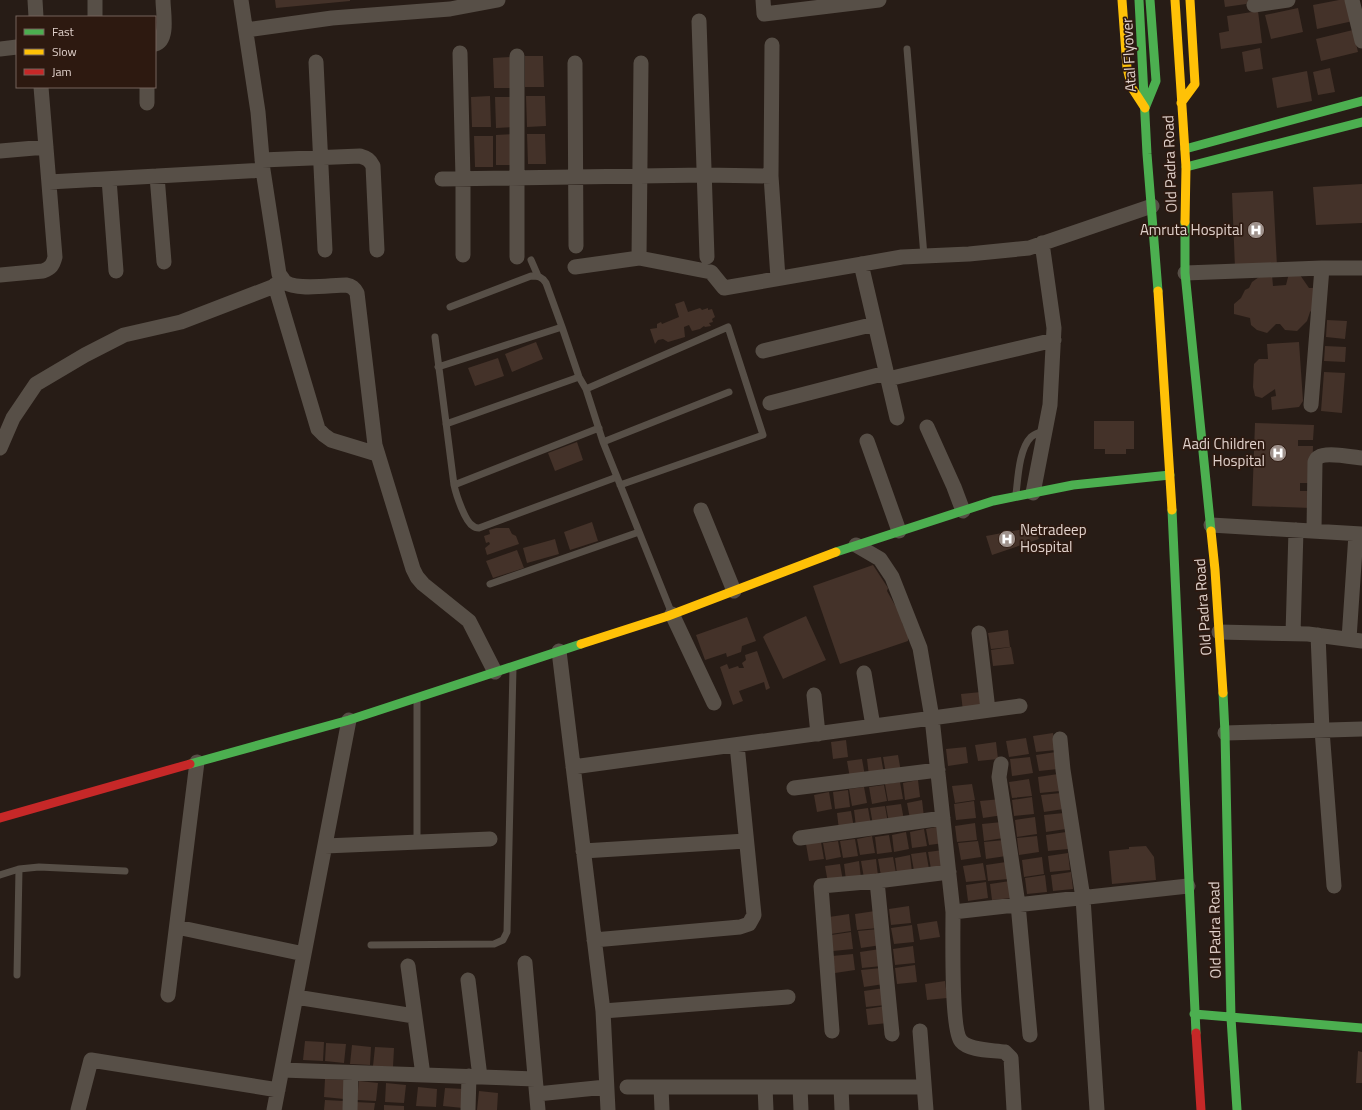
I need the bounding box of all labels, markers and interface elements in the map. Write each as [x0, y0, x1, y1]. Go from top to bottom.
legend [16, 16, 156, 88]
street label: Atal Flyover [1115, 17, 1142, 93]
text: Fast [52, 22, 75, 41]
text: Slow [52, 42, 77, 61]
text: Jam [52, 62, 72, 81]
street label: Old Padra Road [1156, 115, 1183, 213]
place label: Amruta Hospital [1140, 218, 1243, 241]
hospital icon: Amruta Hospital [1246, 220, 1266, 240]
place label: Aadi Children Hospital [1182, 432, 1265, 472]
hospital icon: Aadi Children Hospital [1268, 443, 1288, 463]
place label: Netradeep Hospital [1020, 518, 1087, 558]
hospital icon: Netradeep Hospital [997, 529, 1017, 549]
street label: Old Padra Road [1188, 558, 1217, 656]
street label: Old Padra Road [1202, 881, 1227, 979]

